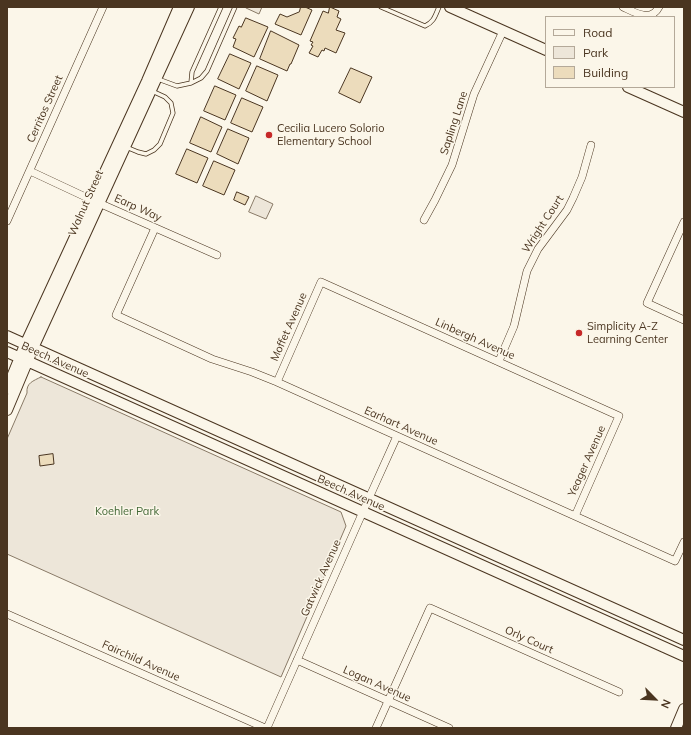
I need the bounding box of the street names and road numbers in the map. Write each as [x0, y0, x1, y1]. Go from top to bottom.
street label: Cerritos Street [24, 73, 66, 145]
street label: Sapling Lane [437, 89, 471, 157]
street label: Walnut Street [66, 168, 106, 238]
street label: Earp Way [112, 192, 164, 224]
street label: Wright Court [520, 193, 566, 255]
street label: Moffet Avenue [268, 291, 310, 363]
street label: Linbergh Avenue [433, 316, 517, 362]
street label: Beech Avenue [19, 339, 91, 381]
street label: Earhart Avenue [362, 404, 440, 448]
street label: Yeager Avenue [565, 424, 609, 498]
street label: Beech Avenue [315, 472, 387, 514]
street label: Gatwick Avenue [298, 537, 344, 619]
street label: Orly Court [503, 623, 555, 657]
street label: Fairchild Avenue [100, 638, 182, 684]
street label: Logan Avenue [341, 663, 413, 705]

